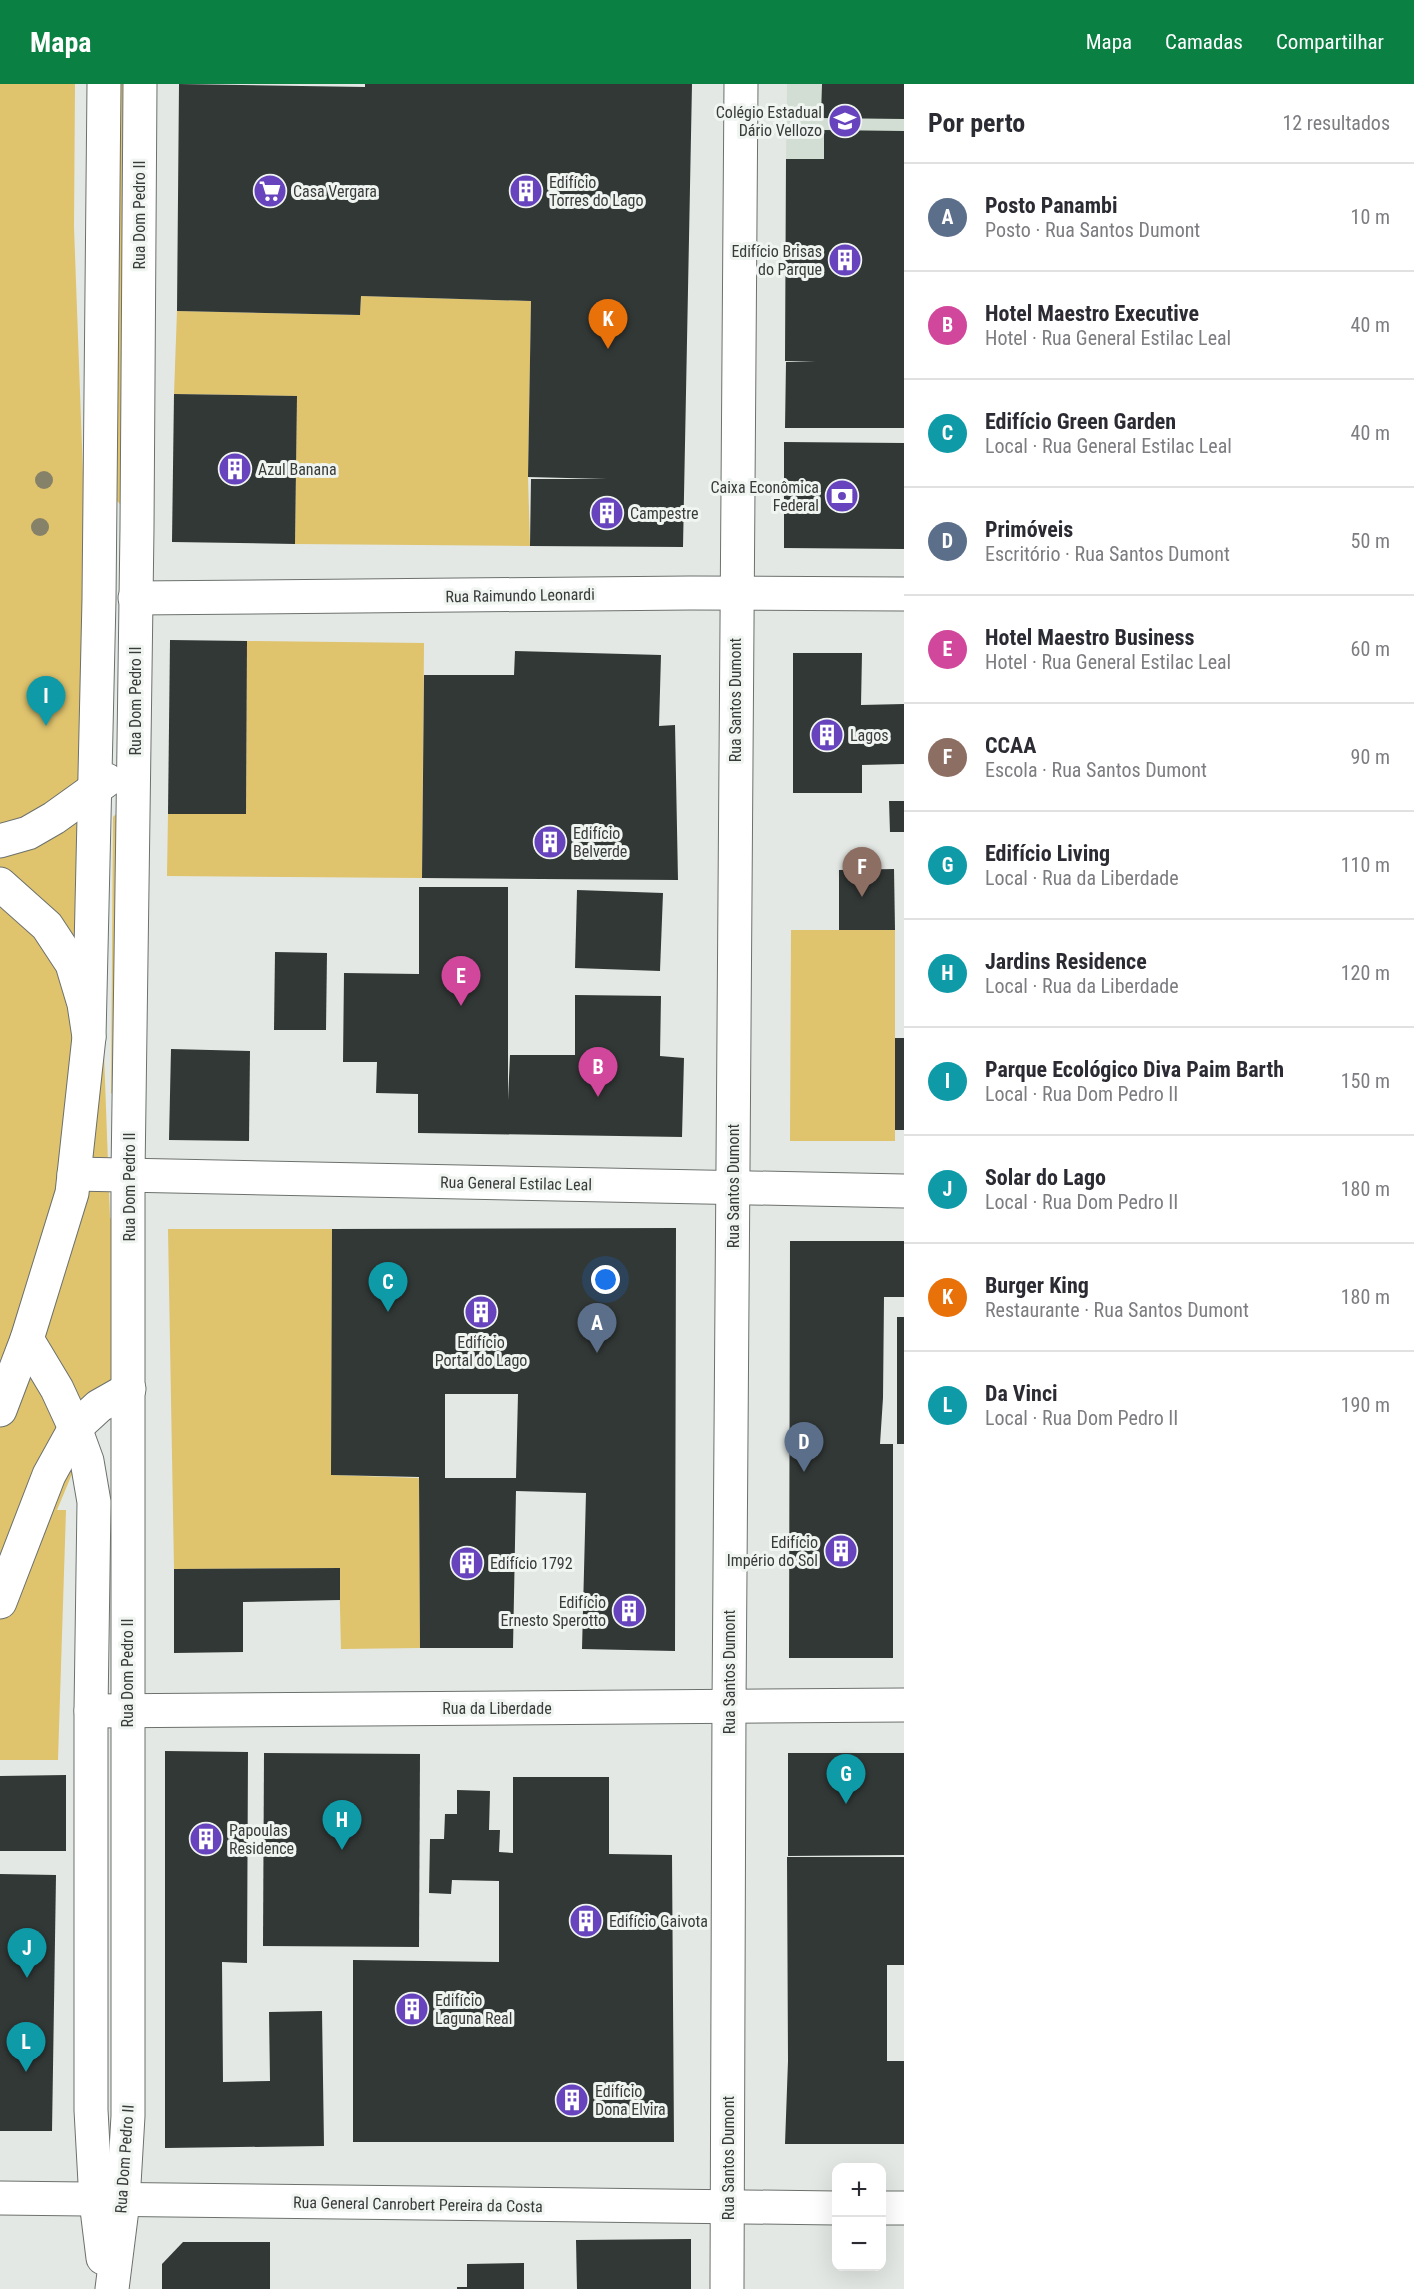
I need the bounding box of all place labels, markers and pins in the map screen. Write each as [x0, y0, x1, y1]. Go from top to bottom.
place label: Colégio Estadual Dário Vellozo [716, 103, 822, 140]
school or university icon: Colégio Estadual Dário Vellozo [827, 103, 863, 139]
supermarket icon: Casa Vergara [252, 173, 288, 209]
building icon: Edifício Torres do Lago [508, 173, 544, 209]
place label: Edifício Torres do Lago [549, 173, 644, 210]
place label: Casa Vergara [293, 182, 377, 201]
place label: Edifício Brisas do Parque [731, 242, 822, 279]
building icon: Edifício Brisas do Parque [827, 242, 863, 278]
pin: K [588, 300, 628, 349]
building icon: Azul Banana [217, 451, 253, 487]
place label: Azul Banana [258, 460, 337, 479]
place label: Caixa Econômica Federal [710, 478, 819, 515]
bank icon: Caixa Econômica Federal [824, 478, 860, 514]
building icon: Campestre [589, 495, 625, 531]
place label: Campestre [630, 504, 698, 523]
pin: I [26, 676, 66, 726]
building icon: Lagos [809, 717, 845, 753]
place label: Lagos [850, 726, 889, 745]
building icon: Edifício Belverde [532, 824, 568, 860]
place label: Edifício Belverde [573, 824, 627, 861]
pin: F [842, 848, 882, 897]
pin: E [442, 956, 480, 1006]
pin: B [578, 1048, 618, 1097]
pin: C [368, 1262, 408, 1312]
building icon: Edifício Portal do Lago [463, 1294, 499, 1330]
pin: A [578, 1304, 616, 1353]
place label: Edifício Portal do Lago [435, 1333, 527, 1370]
pin: D [784, 1422, 824, 1472]
place label: Edifício Império do Sol [727, 1533, 818, 1570]
building icon: Edifício Império do Sol [823, 1533, 859, 1569]
building icon: Edifício 1792 [449, 1545, 485, 1581]
place label: Edifício 1792 [490, 1554, 573, 1573]
place label: Edifício Ernesto Sperotto [501, 1593, 606, 1630]
building icon: Edifício Ernesto Sperotto [611, 1593, 647, 1629]
pin: G [826, 1754, 866, 1804]
pin: H [322, 1800, 362, 1850]
building icon: Papoulas Residence [188, 1821, 224, 1857]
place label: Papoulas Residence [229, 1821, 294, 1858]
building icon: Edifício Gaivota [568, 1903, 604, 1939]
place label: Edifício Gaivota [609, 1912, 708, 1931]
pin: J [8, 1928, 46, 1978]
building icon: Edifício Laguna Real [394, 1991, 430, 2027]
place label: Edifício Laguna Real [435, 1991, 512, 2028]
pin: L [6, 2022, 46, 2072]
building icon: Edifício Dona Elvira [554, 2082, 590, 2118]
place label: Edifício Dona Elvira [595, 2082, 666, 2119]

